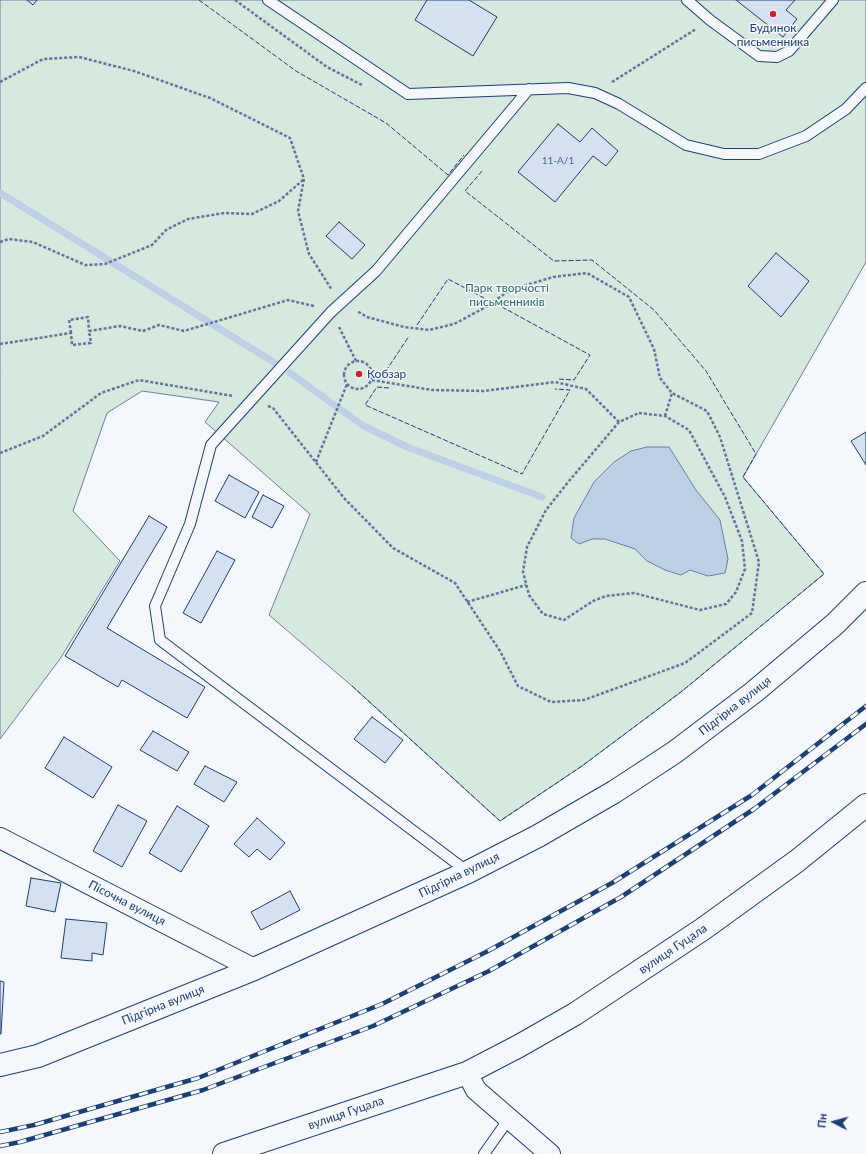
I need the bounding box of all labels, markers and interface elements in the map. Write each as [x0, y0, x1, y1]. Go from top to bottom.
marker: Будинок письменника [768, 9, 778, 19]
place label: Будинок письменника [737, 21, 809, 49]
house number: 11-А/1 [542, 155, 574, 167]
park label: Парк творчості письменників [465, 281, 549, 309]
place label: Кобзар [367, 367, 406, 381]
marker: Кобзар [354, 369, 364, 379]
street label: Підгірна вулиця [696, 673, 774, 739]
street label: Підгірна вулиця [416, 849, 502, 901]
street label: Пісочна вулиця [86, 877, 168, 929]
street label: вулиця Гуцала [636, 921, 710, 977]
street label: Підгірна вулиця [120, 982, 206, 1028]
street label: вулиця Гуцала [306, 1093, 386, 1133]
north arrow [814, 1102, 854, 1142]
text: Пн [814, 1113, 829, 1129]

